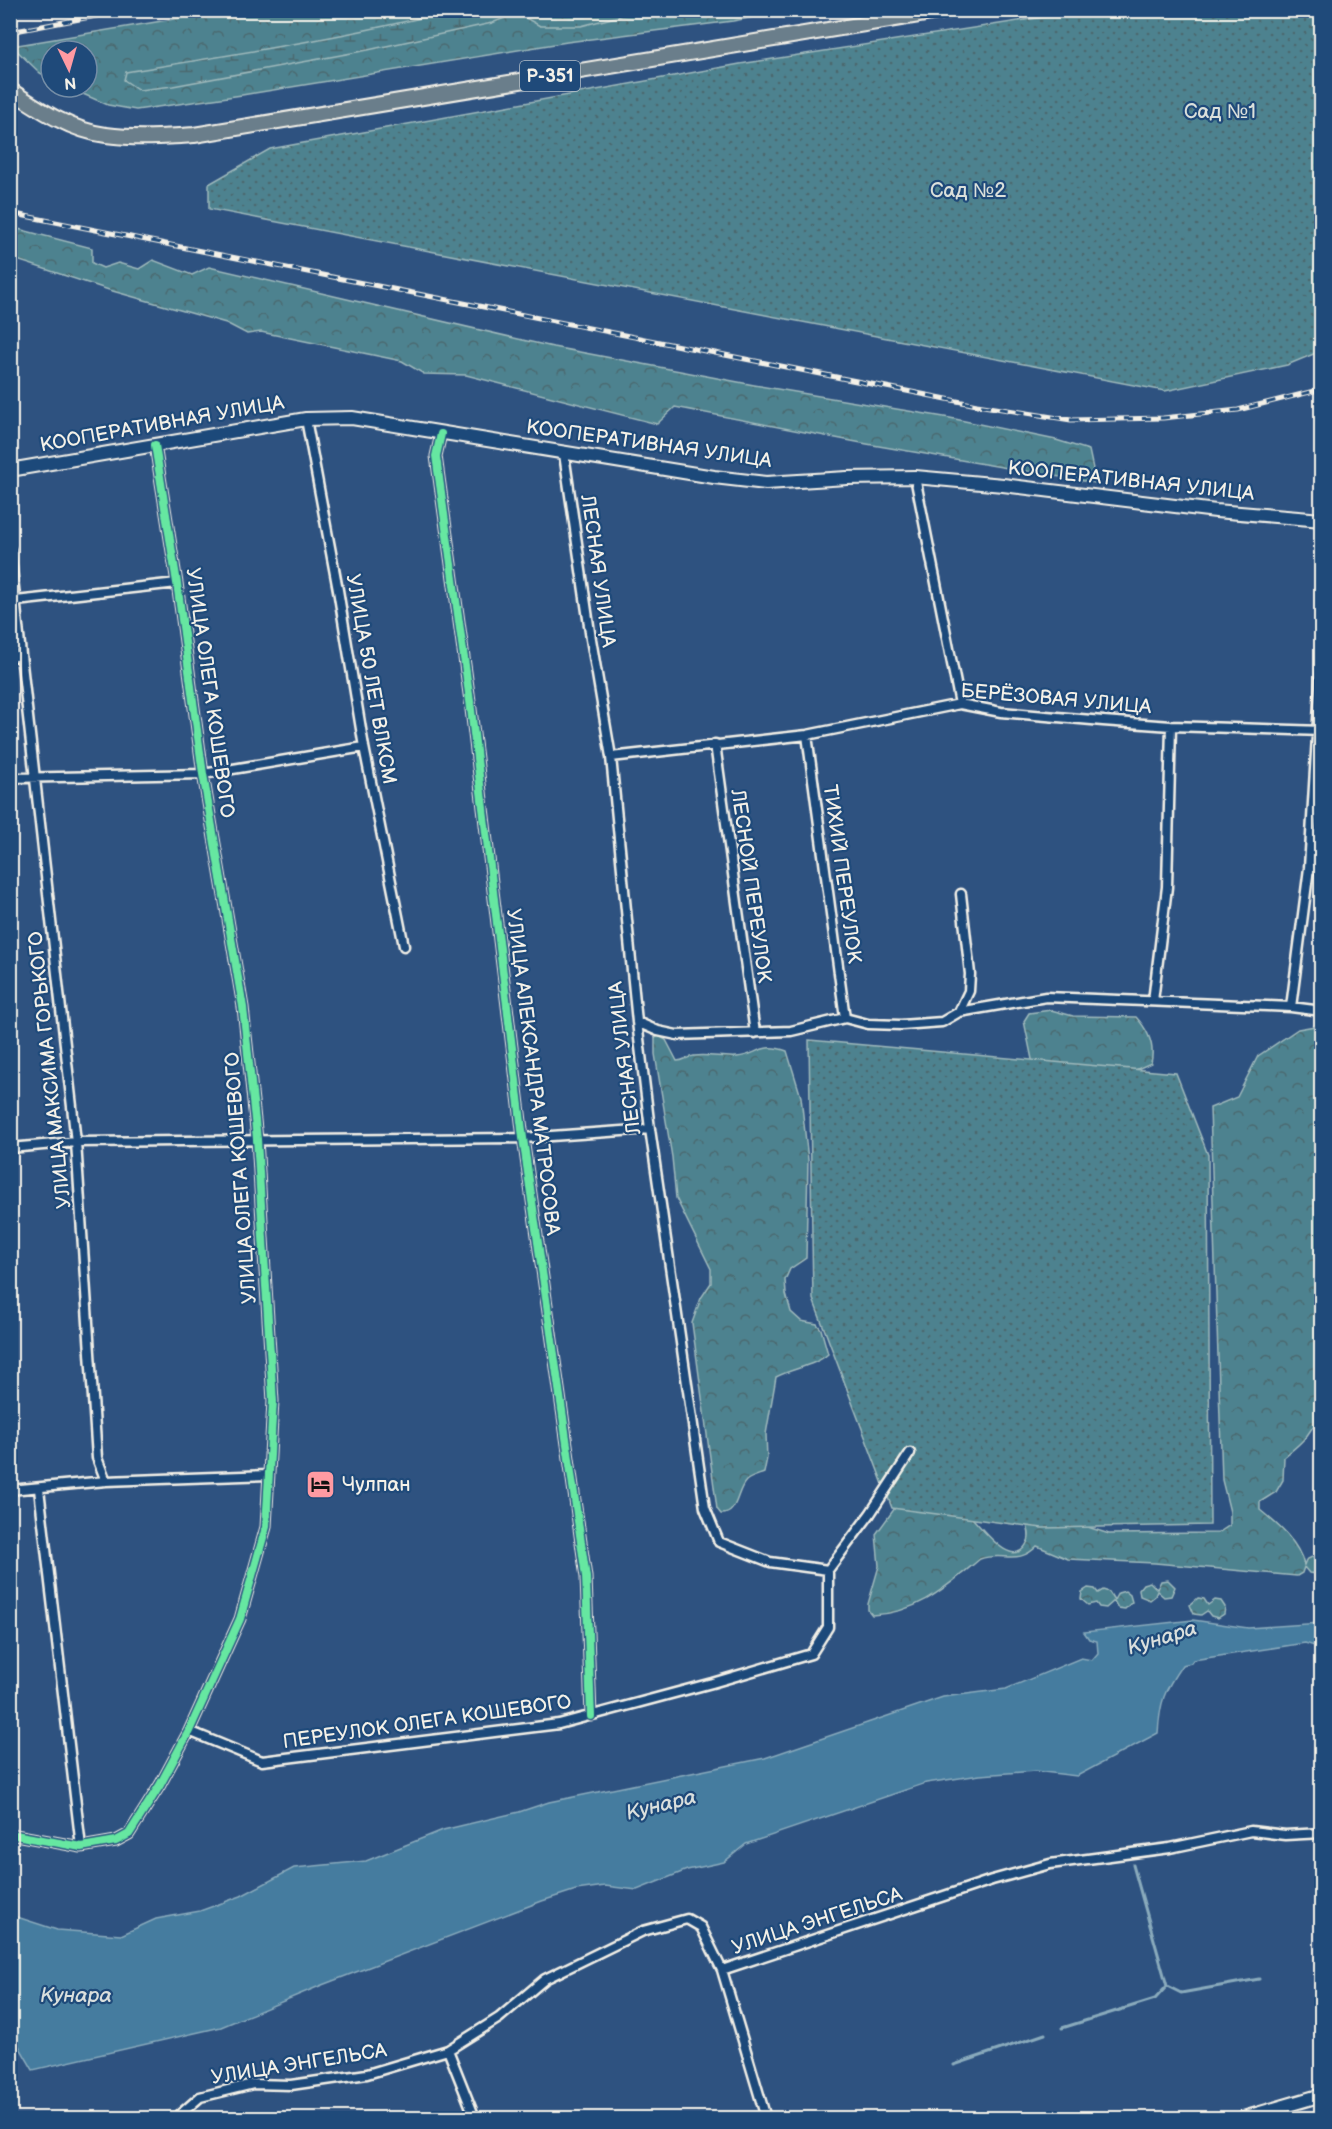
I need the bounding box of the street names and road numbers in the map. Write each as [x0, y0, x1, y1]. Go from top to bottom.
road number: Р-351 [520, 61, 580, 91]
street label: КООПЕРАТИВНАЯ УЛИЦА [38, 391, 287, 457]
street label: КООПЕРАТИВНАЯ УЛИЦА [525, 415, 774, 473]
street label: КООПЕРАТИВНАЯ УЛИЦА [1007, 456, 1256, 506]
street label: ЛЕСНАЯ УЛИЦА [575, 492, 621, 650]
street label: УЛИЦА ОЛЕГА КОШЕВОГО [181, 566, 239, 820]
street label: УЛИЦА 50 ЛЕТ ВЛКСМ [341, 572, 401, 786]
street label: БЕРЁЗОВАЯ УЛИЦА [960, 678, 1153, 719]
street label: ТИХИЙ ПЕРЕУЛОК [818, 783, 866, 965]
street label: ЛЕСНОЙ ПЕРЕУЛОК [725, 787, 776, 984]
street label: УЛИЦА АЛЕКСАНДРА МАТРОСОВА [501, 907, 565, 1238]
street label: УЛИЦА МАКСИМА ГОРЬКОГО [23, 930, 77, 1210]
street label: ЛЕСНАЯ УЛИЦА [604, 979, 646, 1137]
street label: УЛИЦА ОЛЕГА КОШЕВОГО [220, 1051, 262, 1305]
street label: ПЕРЕУЛОК ОЛЕГА КОШЕВОГО [281, 1690, 573, 1754]
street label: УЛИЦА ЭНГЕЛЬСА [729, 1882, 906, 1960]
street label: УЛИЦА ЭНГЕЛЬСА [209, 2038, 389, 2090]

